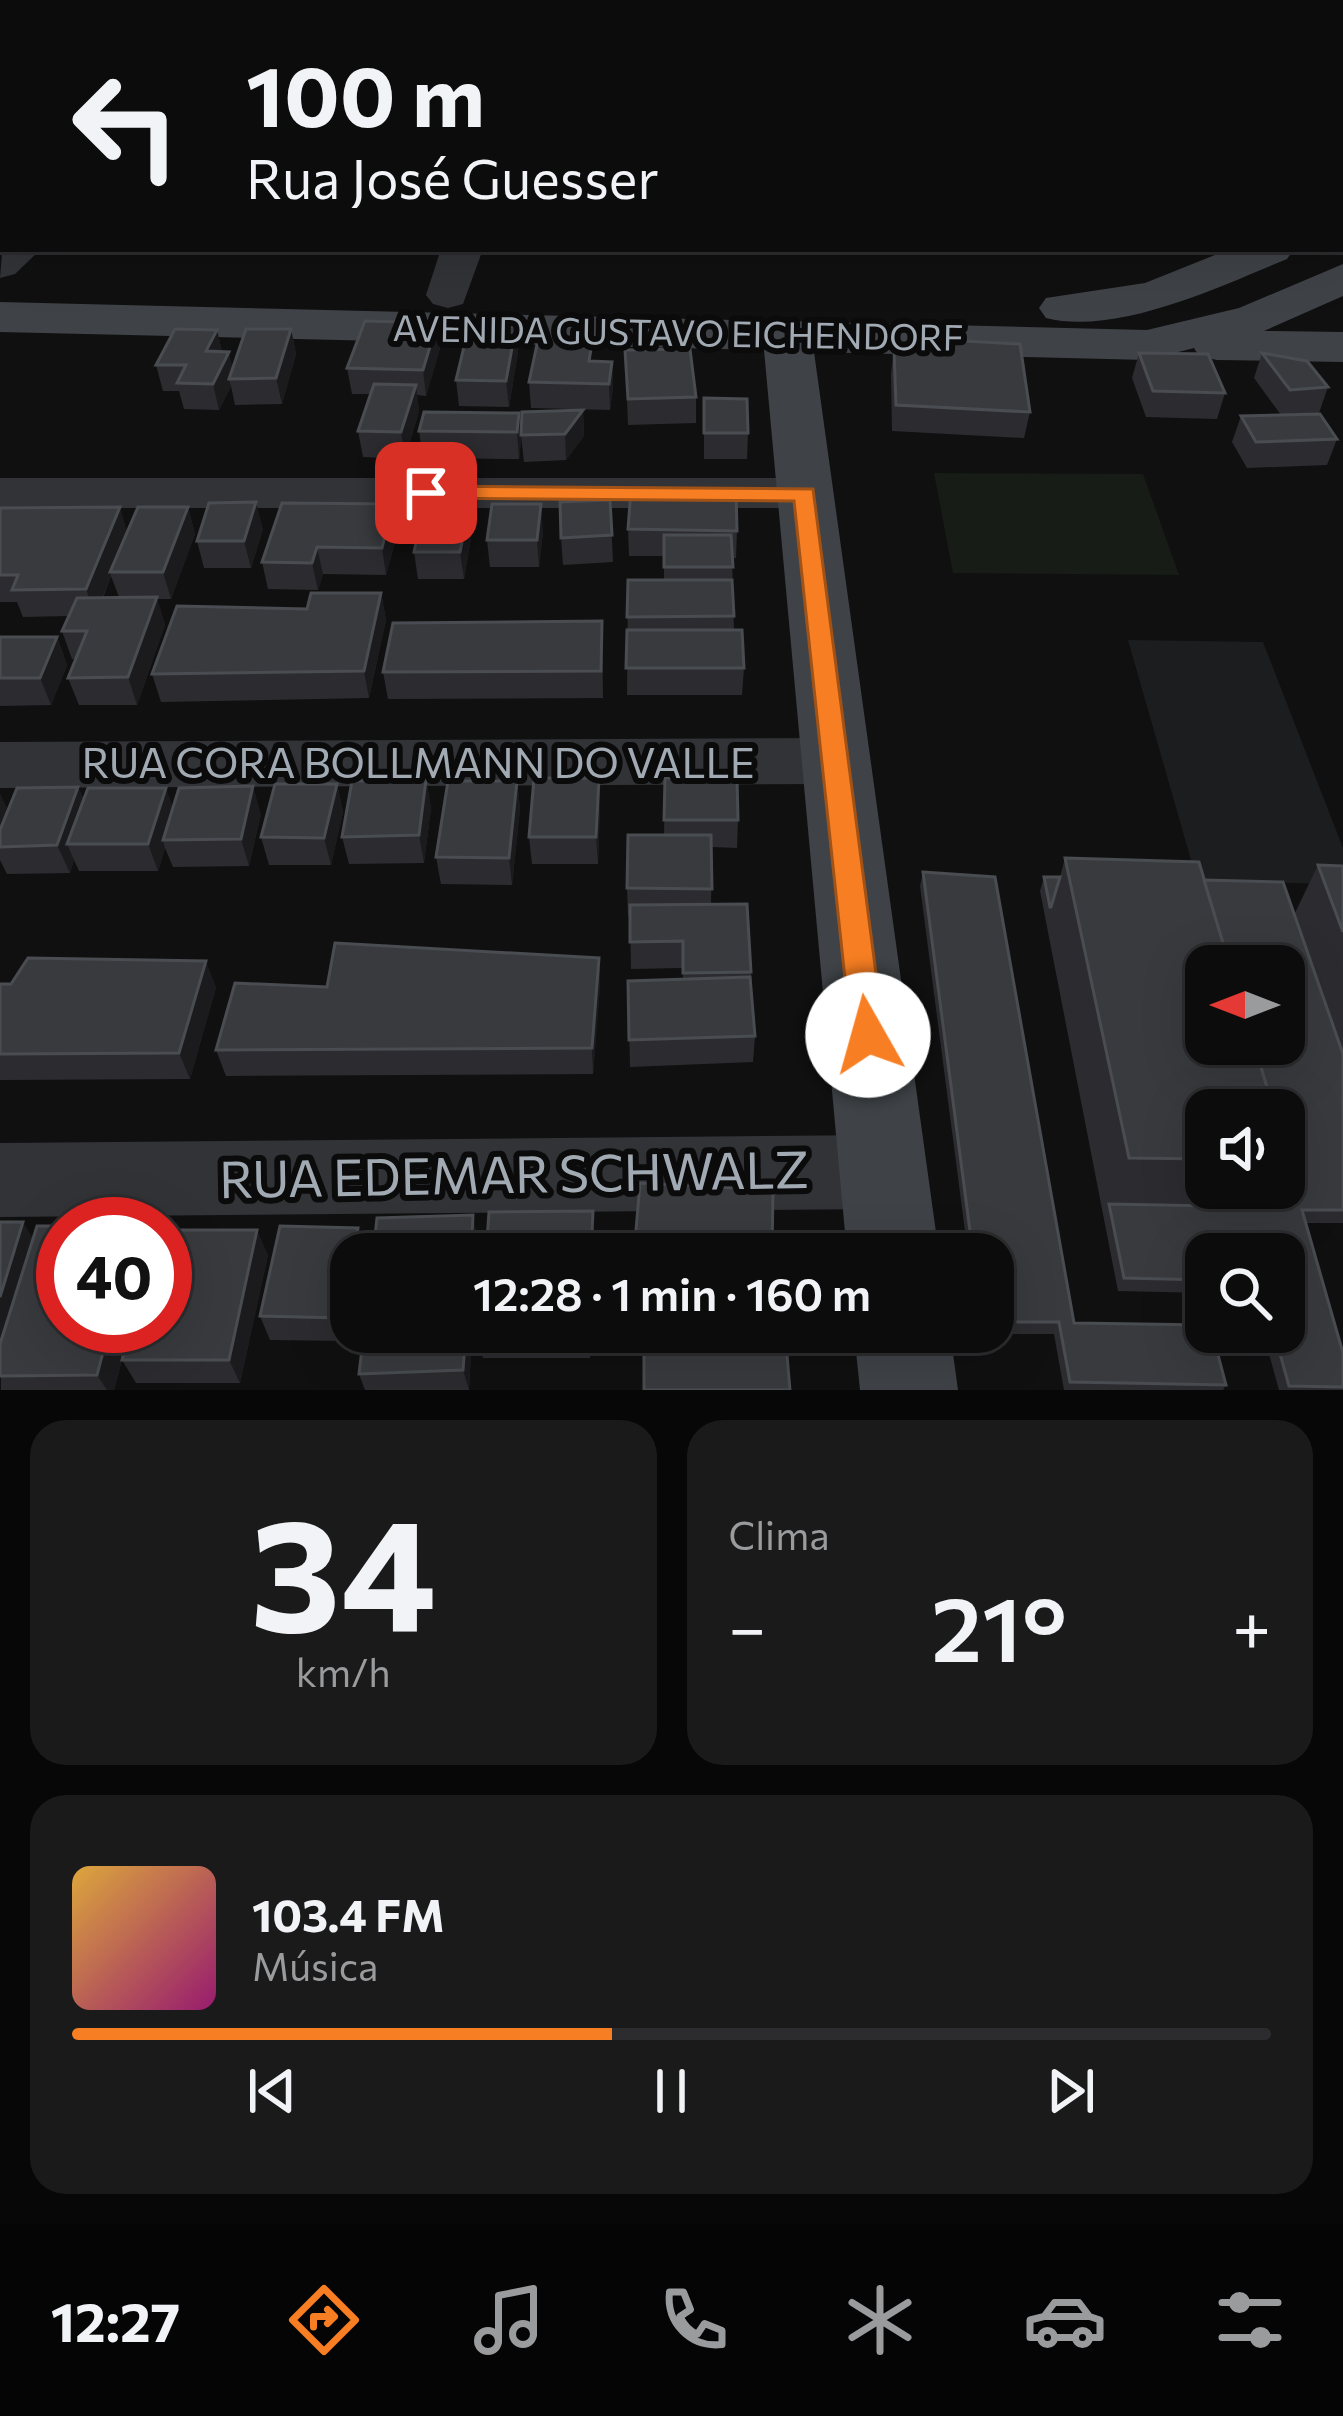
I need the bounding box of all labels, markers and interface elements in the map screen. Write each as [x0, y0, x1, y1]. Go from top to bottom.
text: 100 m [246, 42, 485, 144]
icon: left [48, 48, 204, 204]
text: Rua José Guesser [246, 144, 659, 210]
street label: AVENIDA GUSTAVO EICHENDORF [392, 304, 964, 358]
pin [375, 442, 477, 544]
icon: arrive [393, 460, 459, 526]
street label: RUA CORA BOLLMANN DO VALLE [81, 735, 755, 787]
north arrow [1185, 945, 1305, 1065]
map controls [1185, 945, 1305, 1353]
position arrow [805, 972, 931, 1098]
button: sound [1185, 1089, 1305, 1209]
street label: RUA EDEMAR SCHWALZ [218, 1136, 809, 1209]
speed limit sign: 40 [36, 1197, 192, 1353]
button: search [1185, 1233, 1305, 1353]
text: 12:28 · 1 min · 160 m [473, 1265, 871, 1320]
text: 34 [250, 1473, 437, 1664]
text: Clima [729, 1510, 830, 1558]
text: 21° [931, 1570, 1067, 1681]
text: − [729, 1585, 766, 1666]
text: + [1232, 1585, 1271, 1666]
text: km/h [296, 1647, 391, 1695]
text: 103.4 FM [252, 1886, 445, 1941]
text: Música [252, 1941, 378, 1989]
icon: previous [239, 2058, 305, 2124]
icon: pause [638, 2058, 704, 2124]
icon: next [1038, 2058, 1104, 2124]
icon: directions [282, 2278, 366, 2362]
icon: music [467, 2278, 551, 2362]
icon: phone [652, 2278, 736, 2362]
icon: climate [838, 2278, 922, 2362]
icon: car [1023, 2278, 1107, 2362]
icon: filters [1208, 2278, 1292, 2362]
text: 12:27 [51, 2287, 180, 2353]

